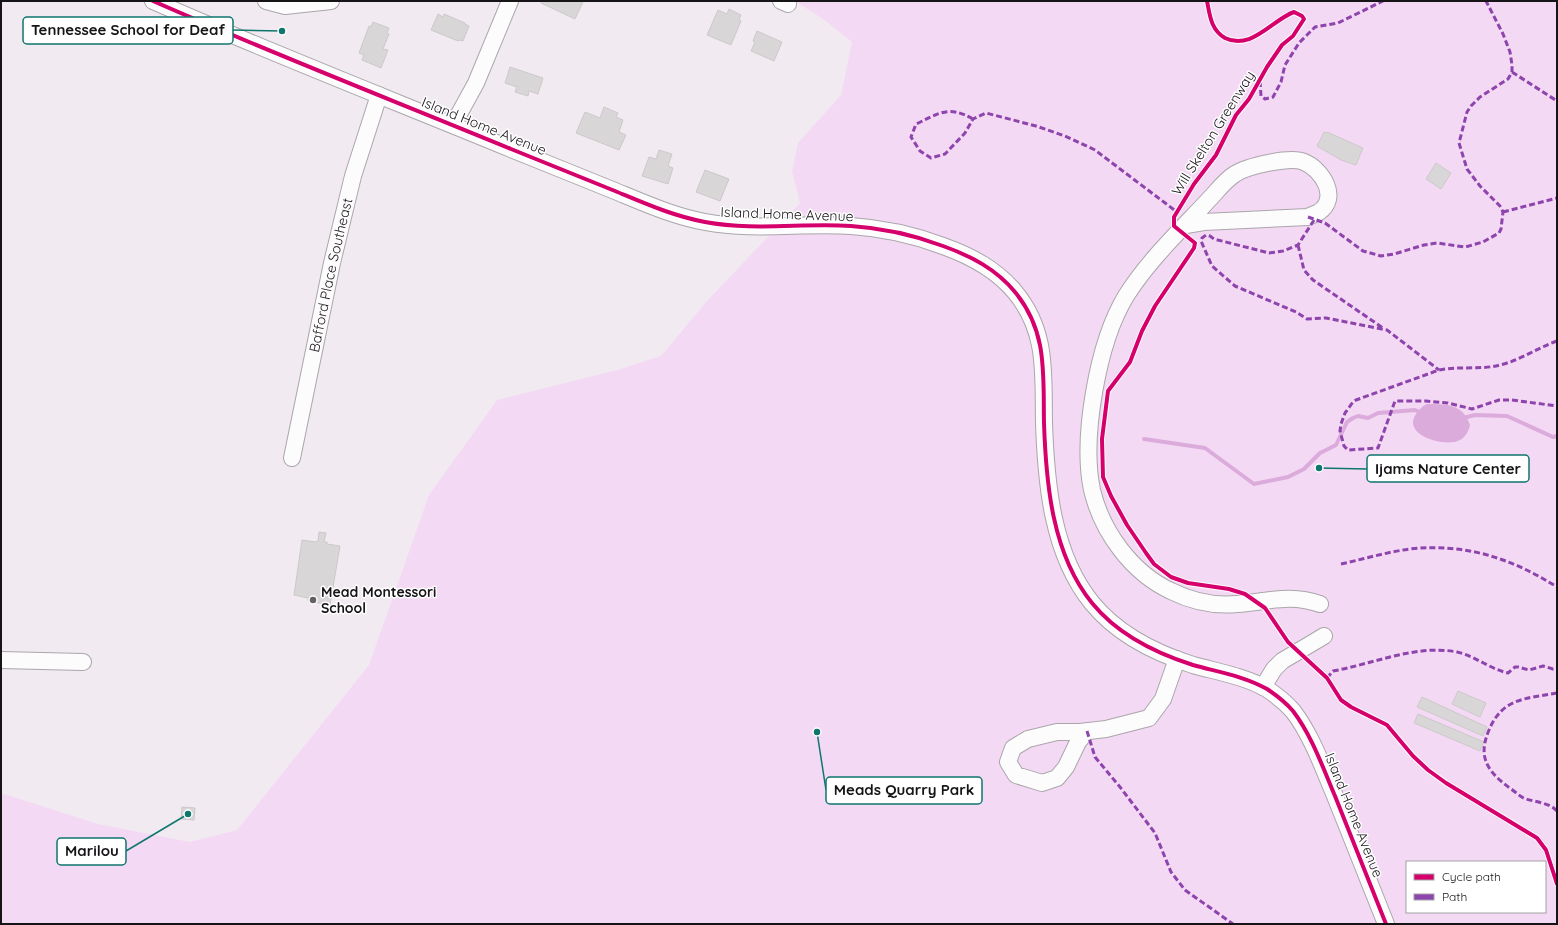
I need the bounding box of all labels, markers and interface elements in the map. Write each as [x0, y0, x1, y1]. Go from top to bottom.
callout: Tennessee School for Deaf [23, 17, 233, 44]
text: Tennessee School for Deaf [31, 20, 225, 39]
street label: Will Skelton Greenway [1167, 67, 1259, 199]
street label: Island Home Avenue [419, 93, 549, 159]
street label: Bafford Place Southeast [305, 196, 356, 354]
street label: Island Home Avenue [720, 203, 854, 225]
callout: Ijams Nature Center [1367, 455, 1529, 482]
text: Ijams Nature Center [1375, 459, 1522, 478]
place label: Mead Montessori School [321, 583, 436, 617]
marker: Mead Montessori School [308, 595, 318, 605]
street label: Island Home Avenue [1321, 750, 1387, 880]
callout: Meads Quarry Park [826, 777, 982, 804]
text: Meads Quarry Park [834, 780, 974, 799]
callout: Marilou [57, 838, 126, 865]
text: Marilou [65, 841, 119, 860]
legend [1406, 861, 1546, 913]
text: Cycle path [1442, 869, 1501, 884]
text: Path [1442, 889, 1467, 904]

